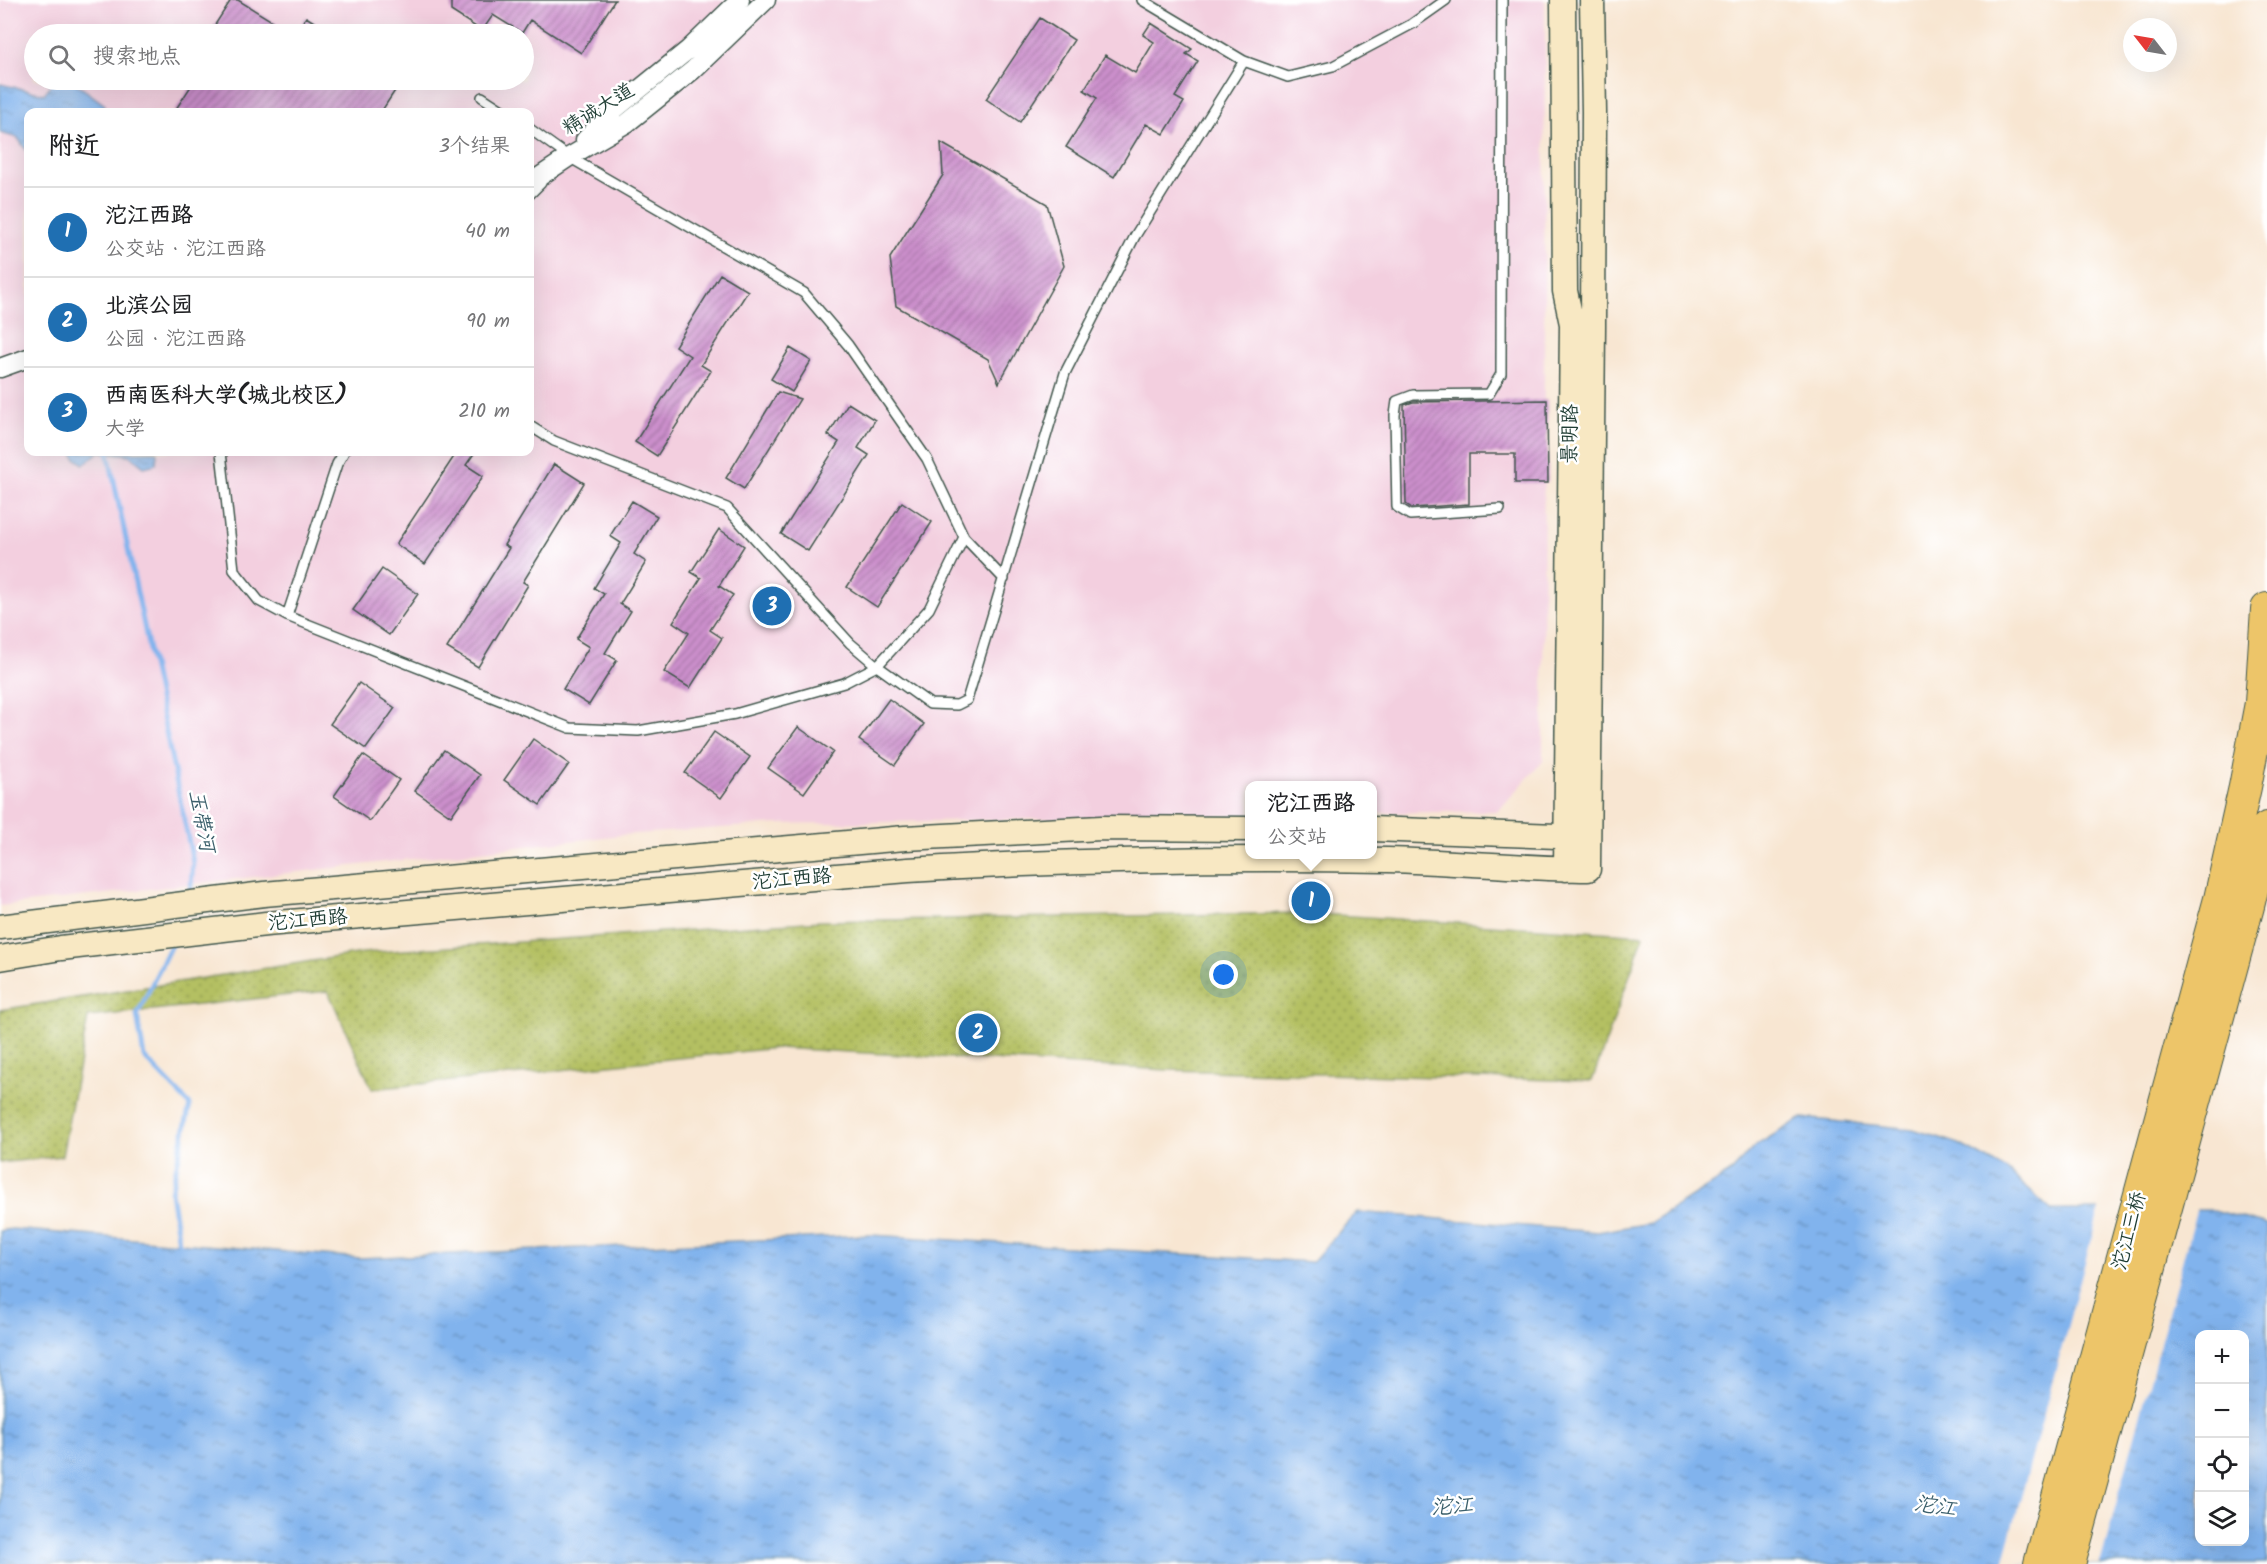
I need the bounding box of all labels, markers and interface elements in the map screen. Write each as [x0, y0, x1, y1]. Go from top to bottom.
north arrow [2123, 18, 2177, 72]
search box [24, 24, 534, 90]
text: 搜索地点 [93, 40, 181, 75]
icon: search [45, 41, 78, 74]
street label: 精诚大道 [557, 75, 641, 145]
text: 附近 [48, 126, 100, 168]
text: 3个结果 [439, 131, 510, 163]
text: 沱江西路 [105, 199, 193, 234]
text: 1 [64, 216, 71, 248]
text: 40 m [465, 216, 510, 248]
text: 公交站 · 沱江西路 [105, 234, 266, 266]
text: 北滨公园 [105, 289, 193, 324]
text: 2 [62, 306, 73, 338]
text: 90 m [466, 306, 510, 338]
text: 公园 · 沱江西路 [105, 324, 246, 356]
text: 西南医科大学(城北校区) [105, 379, 347, 414]
text: 3 [62, 396, 73, 428]
text: 210 m [458, 396, 510, 428]
street label: 景明路 [1554, 403, 1588, 464]
text: 大学 [105, 414, 145, 446]
pin: 3 [752, 584, 792, 628]
popup [1245, 781, 1377, 859]
water label: 玉带河 [179, 787, 224, 858]
text: 沱江西路 [1267, 787, 1355, 822]
text: 公交站 [1267, 822, 1327, 854]
street label: 沱江西路 [751, 860, 834, 899]
pin: 1 [1292, 878, 1330, 924]
street label: 沱江西路 [267, 901, 350, 940]
your location [1209, 960, 1238, 989]
pin: 2 [958, 1010, 998, 1056]
street label: 沱江三桥 [2104, 1188, 2156, 1274]
map controls [2195, 1330, 2249, 1546]
button: + [2195, 1330, 2249, 1384]
button: − [2195, 1384, 2249, 1438]
button: locate [2195, 1438, 2249, 1492]
water label: 沱江 [1912, 1487, 1959, 1527]
water label: 沱江 [1430, 1489, 1475, 1525]
button: layers [2195, 1492, 2249, 1546]

